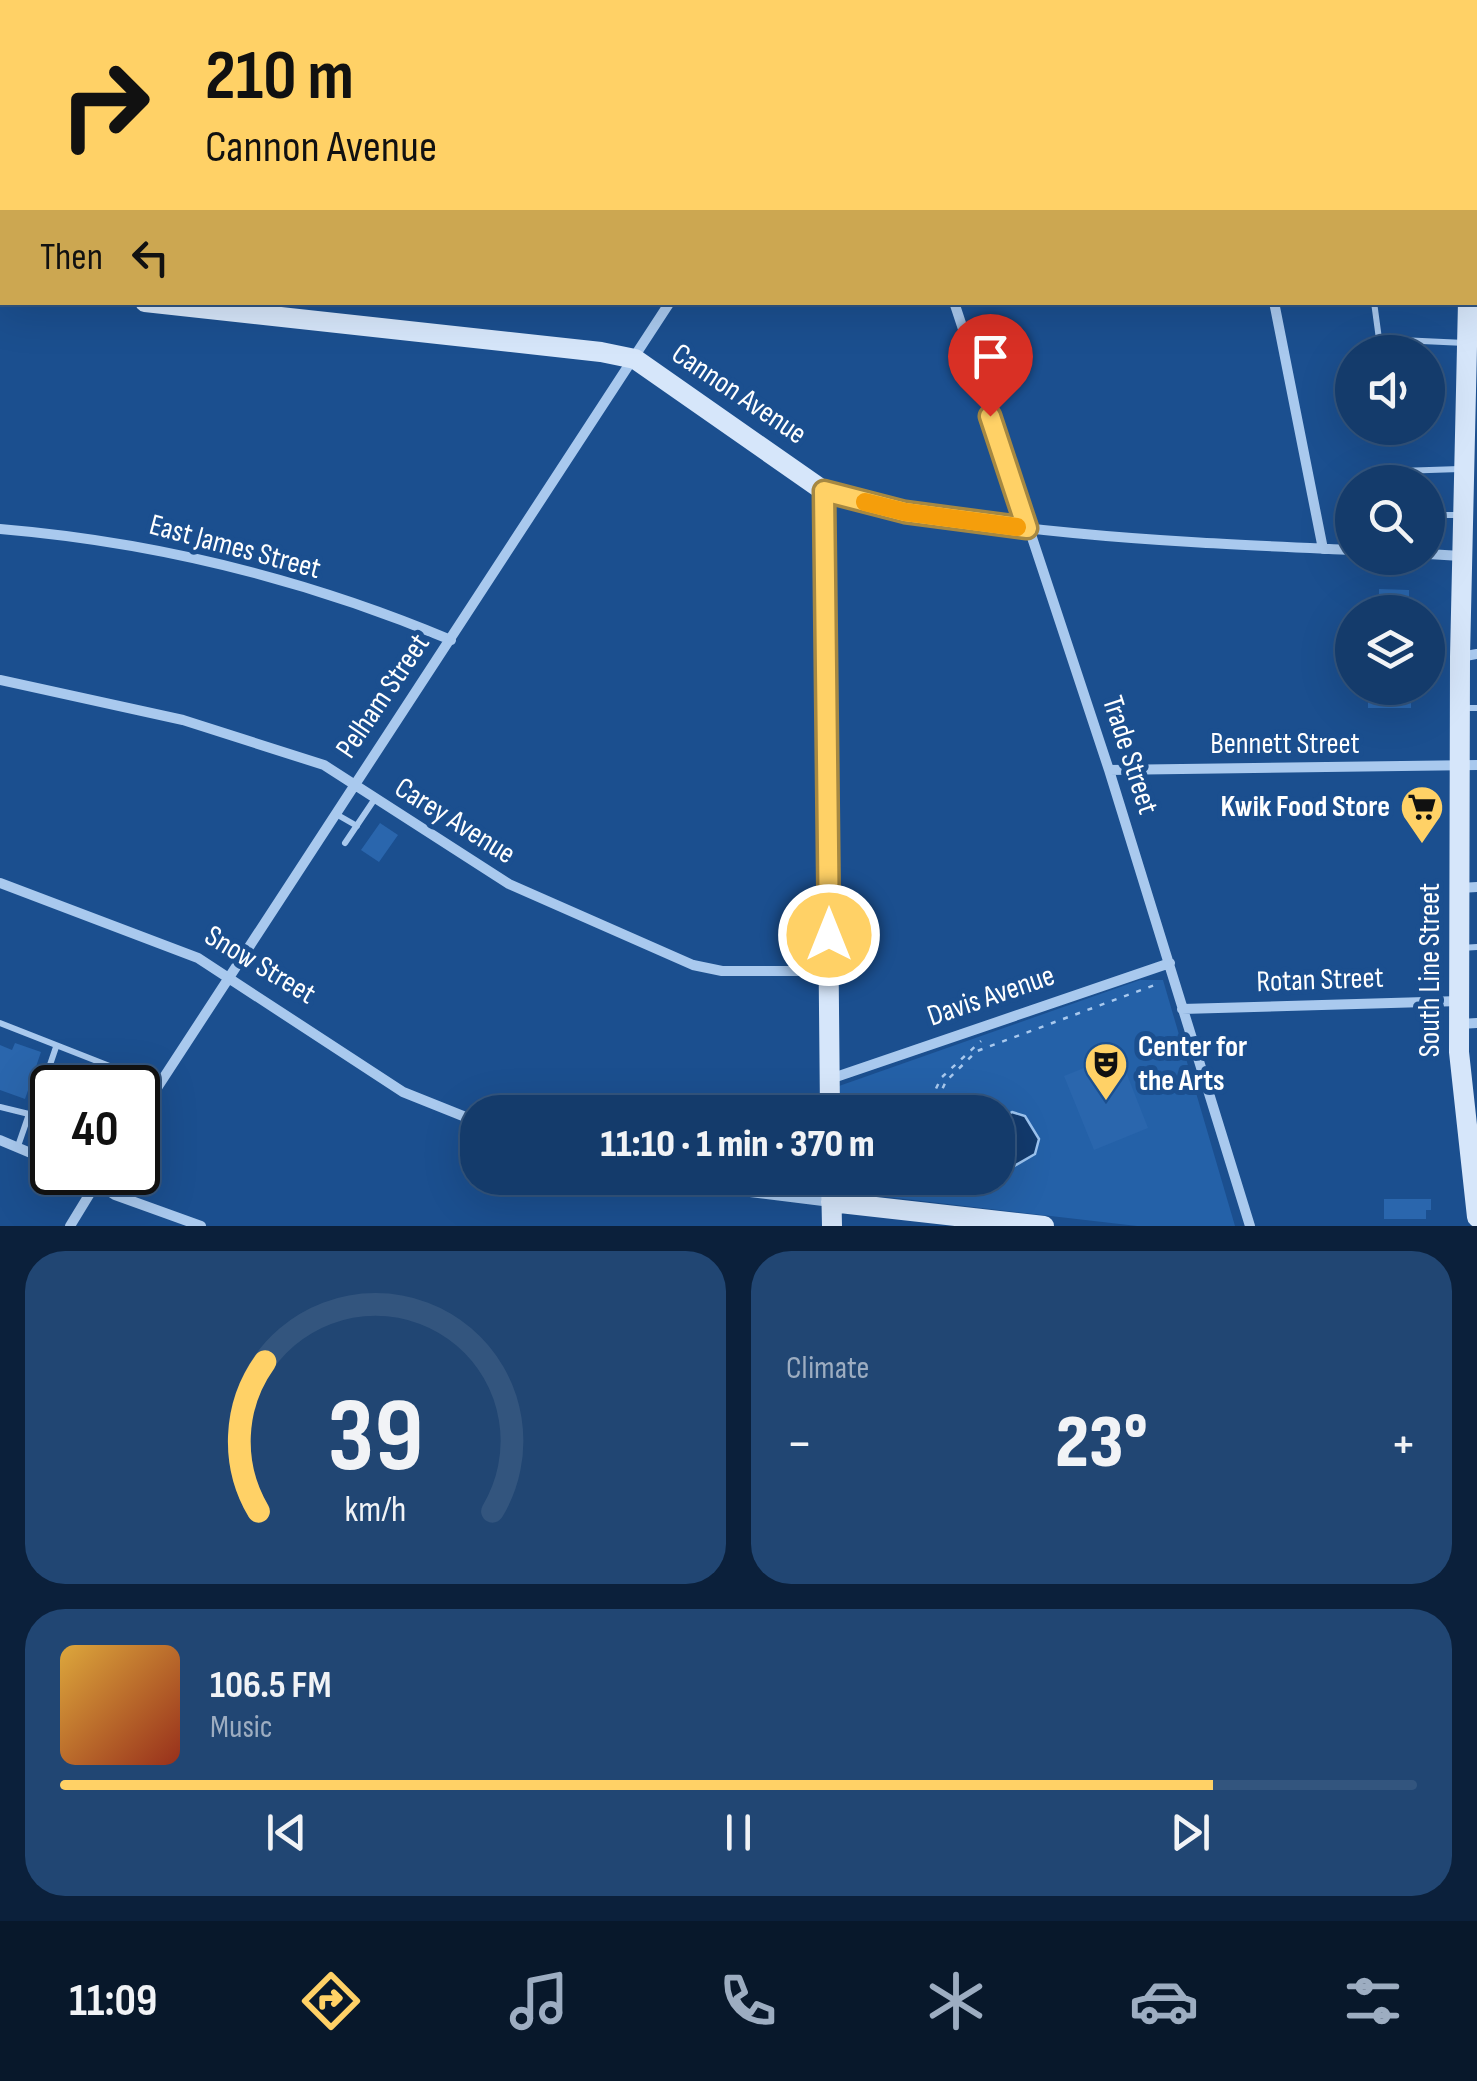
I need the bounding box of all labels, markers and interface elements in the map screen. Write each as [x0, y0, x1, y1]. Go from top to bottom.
text: 210 m [205, 35, 354, 119]
icon: right [40, 40, 170, 170]
text: Cannon Avenue [205, 120, 437, 175]
icon: left [123, 230, 178, 285]
text: Then [40, 235, 103, 280]
pin [948, 314, 1033, 417]
icon: arrive [963, 329, 1018, 384]
map controls [1335, 335, 1445, 705]
button: sound [1335, 335, 1445, 445]
street label: Cannon Avenue [665, 336, 813, 452]
button: search [1335, 465, 1445, 575]
street label: East James Street [145, 507, 325, 587]
button: layers [1335, 595, 1445, 705]
street label: Pelham Street [328, 627, 438, 765]
street label: Trade Street [1094, 691, 1166, 819]
street label: Bennett Street [1210, 726, 1360, 762]
street label: Carey Avenue [388, 770, 522, 872]
supermarket icon: Kwik Food Store [1399, 784, 1445, 845]
place label: Kwik Food Store [1220, 789, 1390, 825]
position arrow [777, 883, 881, 987]
street label: South Line Street [1412, 883, 1448, 1057]
street label: Snow Street [198, 918, 322, 1012]
street label: Davis Avenue [923, 957, 1059, 1035]
street label: Rotan Street [1256, 960, 1384, 1000]
place label: Center for the Arts [1138, 1029, 1247, 1099]
theatre icon: Center for the Arts [1083, 1041, 1129, 1102]
speed limit sign: 40 [30, 1065, 160, 1195]
text: 11:10 · 1 min · 370 m [600, 1122, 875, 1167]
text: Climate [786, 1349, 869, 1388]
text: 39 [328, 1375, 423, 1500]
text: 23° [1055, 1398, 1148, 1489]
text: − [786, 1411, 813, 1478]
text: + [1390, 1411, 1417, 1478]
text: km/h [345, 1489, 406, 1532]
text: 106.5 FM [210, 1663, 331, 1708]
text: Music [210, 1708, 273, 1747]
icon: previous [259, 1805, 314, 1860]
icon: pause [711, 1805, 766, 1860]
icon: next [1163, 1805, 1218, 1860]
icon: directions [296, 1966, 366, 2036]
icon: music [504, 1966, 574, 2036]
icon: phone [713, 1966, 783, 2036]
icon: climate [921, 1966, 991, 2036]
icon: car [1129, 1966, 1199, 2036]
icon: filters [1338, 1966, 1408, 2036]
text: 11:09 [69, 1974, 157, 2029]

